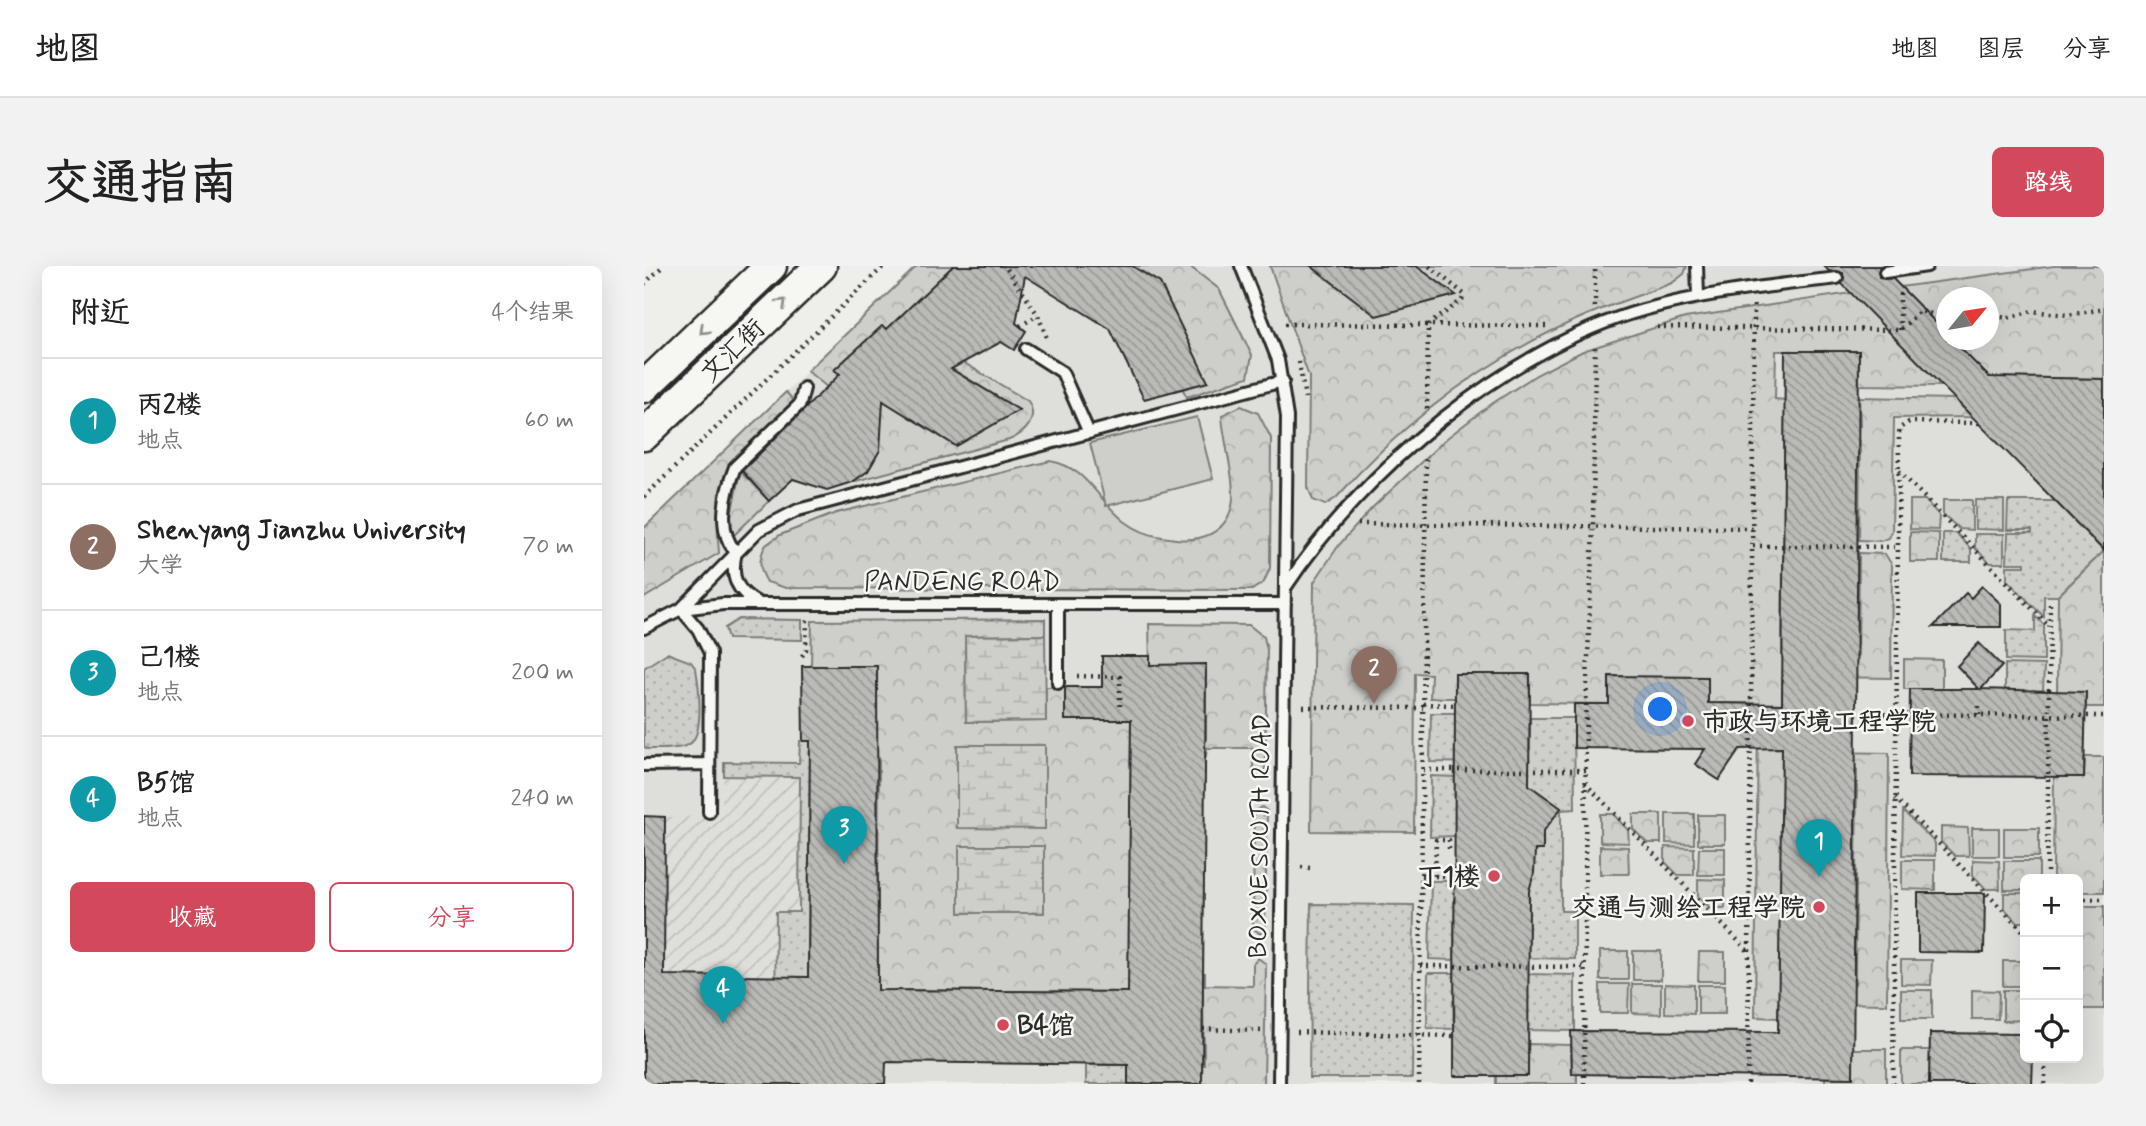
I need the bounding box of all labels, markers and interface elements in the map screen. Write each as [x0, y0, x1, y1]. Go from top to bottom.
text: 地图 [35, 28, 101, 72]
text: 地图 [1891, 34, 1939, 65]
text: 图层 [1977, 34, 2025, 65]
text: 分享 [2063, 34, 2111, 65]
button: 路线 [1992, 147, 2104, 217]
text: 交通指南 [42, 152, 238, 217]
north arrow [1936, 287, 1999, 350]
text: 附近 [70, 294, 130, 333]
text: 4个结果 [492, 298, 574, 328]
one-way arrow [774, 298, 787, 311]
street label: 文汇街 [694, 312, 773, 391]
one-way arrow [699, 322, 712, 334]
text: 丙2楼 [137, 389, 202, 423]
text: 1 [88, 406, 98, 436]
text: 60 m [525, 406, 574, 436]
text: 地点 [137, 426, 183, 456]
text: Shenyang Jianzhu University [137, 514, 466, 548]
text: 2 [87, 532, 99, 562]
text: 70 m [522, 532, 574, 562]
text: 大学 [137, 551, 183, 581]
street label: PANDENG ROAD [864, 566, 1060, 600]
text: 己1楼 [137, 641, 201, 675]
pin: 2 [1351, 646, 1397, 704]
text: 3 [88, 658, 98, 688]
text: 200 m [511, 658, 574, 688]
text: 地点 [137, 678, 183, 708]
your location [1643, 692, 1677, 726]
place label: 市政与环境工程学院 [1702, 706, 1936, 740]
street label: BOXUE SOUTH ROAD [1242, 713, 1280, 959]
marker: 市政与环境工程学院 [1680, 713, 1696, 729]
text: B5馆 [137, 767, 195, 801]
text: 4 [86, 784, 100, 814]
text: 240 m [510, 784, 574, 814]
text: 地点 [137, 804, 183, 834]
pin: 3 [821, 806, 867, 864]
pin: 1 [1796, 819, 1842, 877]
place label: 丁1楼 [1416, 861, 1480, 895]
marker: 丁1楼 [1486, 868, 1502, 884]
map controls [2020, 874, 2083, 1063]
button: + [2020, 874, 2083, 937]
button: 收藏 [70, 882, 315, 952]
button: 分享 [329, 882, 574, 952]
place label: 交通与测绘工程学院 [1571, 892, 1805, 926]
marker: 交通与测绘工程学院 [1811, 899, 1827, 915]
button: − [2020, 937, 2083, 1000]
pin: 4 [700, 966, 746, 1024]
button: locate [2020, 1000, 2083, 1063]
place label: B4馆 [1017, 1010, 1075, 1044]
marker: B4馆 [995, 1017, 1011, 1033]

